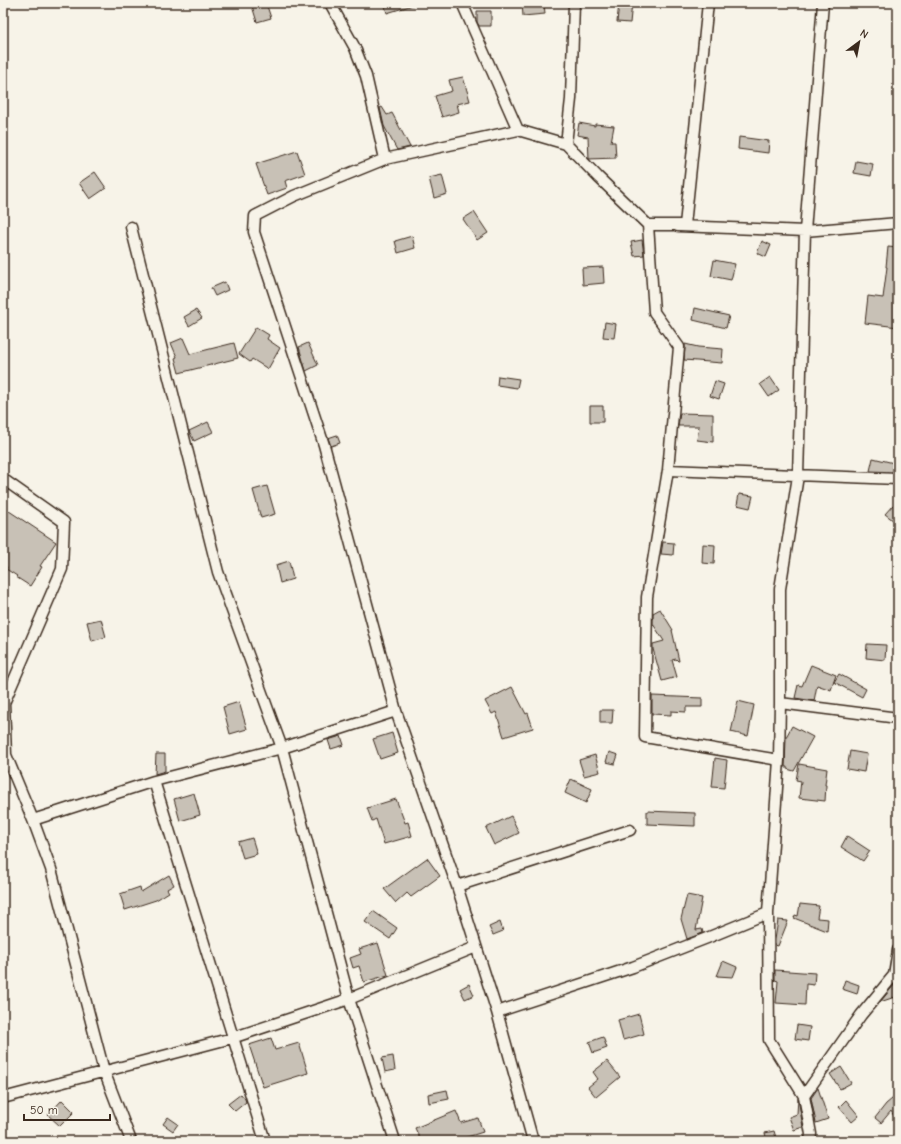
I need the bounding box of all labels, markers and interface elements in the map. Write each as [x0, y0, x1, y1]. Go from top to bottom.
north arrow [839, 22, 879, 62]
text: N [858, 27, 871, 41]
scale bar [24, 1096, 110, 1122]
text: 50 m [30, 1103, 58, 1117]

